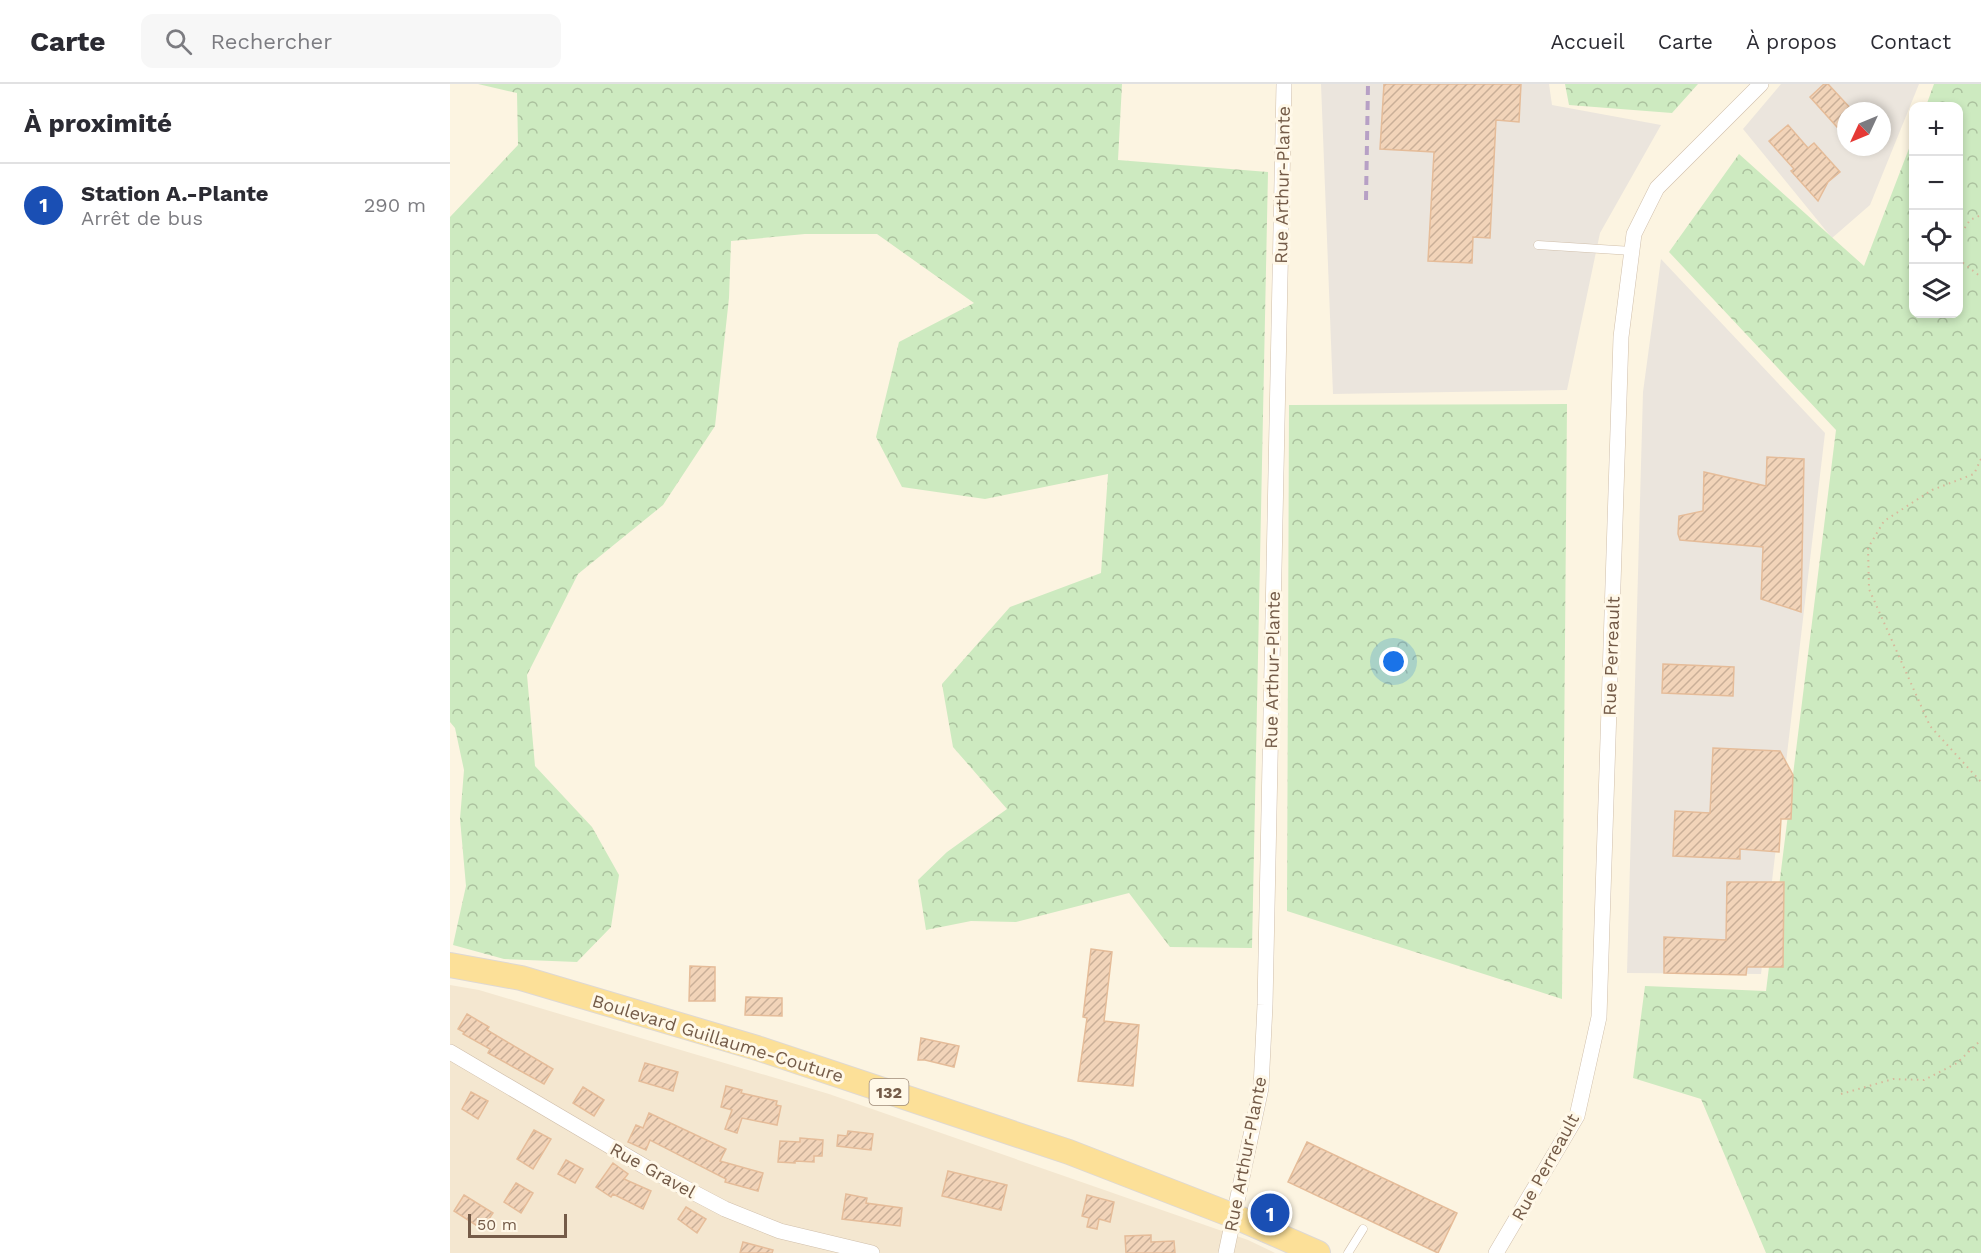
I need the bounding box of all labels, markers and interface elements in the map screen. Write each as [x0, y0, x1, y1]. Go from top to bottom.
search box [141, 14, 561, 68]
text: Carte [30, 25, 105, 58]
icon: search [162, 25, 195, 58]
text: Rechercher [210, 29, 332, 54]
text: Accueil [1550, 29, 1625, 54]
text: Carte [1658, 29, 1713, 54]
text: À propos [1746, 29, 1837, 54]
text: Contact [1870, 29, 1951, 54]
north arrow [1837, 102, 1891, 156]
map controls [1909, 102, 1963, 318]
button: + [1909, 102, 1963, 156]
street label: Rue Arthur-Plante [1270, 106, 1294, 264]
text: À proximité [24, 108, 172, 138]
button: − [1909, 156, 1963, 210]
text: Station A.-Plante [81, 181, 269, 206]
text: 1 [39, 193, 48, 217]
text: 290 m [364, 193, 426, 217]
text: Arrêt de bus [81, 206, 203, 230]
button: locate [1909, 210, 1963, 264]
button: layers [1909, 264, 1963, 318]
street label: Rue Arthur-Plante [1260, 591, 1284, 749]
street label: Rue Perreault [1598, 596, 1624, 716]
your location [1379, 647, 1408, 676]
street label: Boulevard Guillaume-Couture [590, 990, 846, 1086]
street label: Rue Arthur-Plante [1220, 1074, 1270, 1234]
road number: 132 [870, 1079, 908, 1105]
street label: Rue Perreault [1507, 1109, 1583, 1224]
street label: Rue Gravel [607, 1138, 700, 1202]
pin: 1 [1250, 1190, 1290, 1236]
scale bar [468, 1211, 567, 1238]
text: 50 m [477, 1215, 517, 1234]

